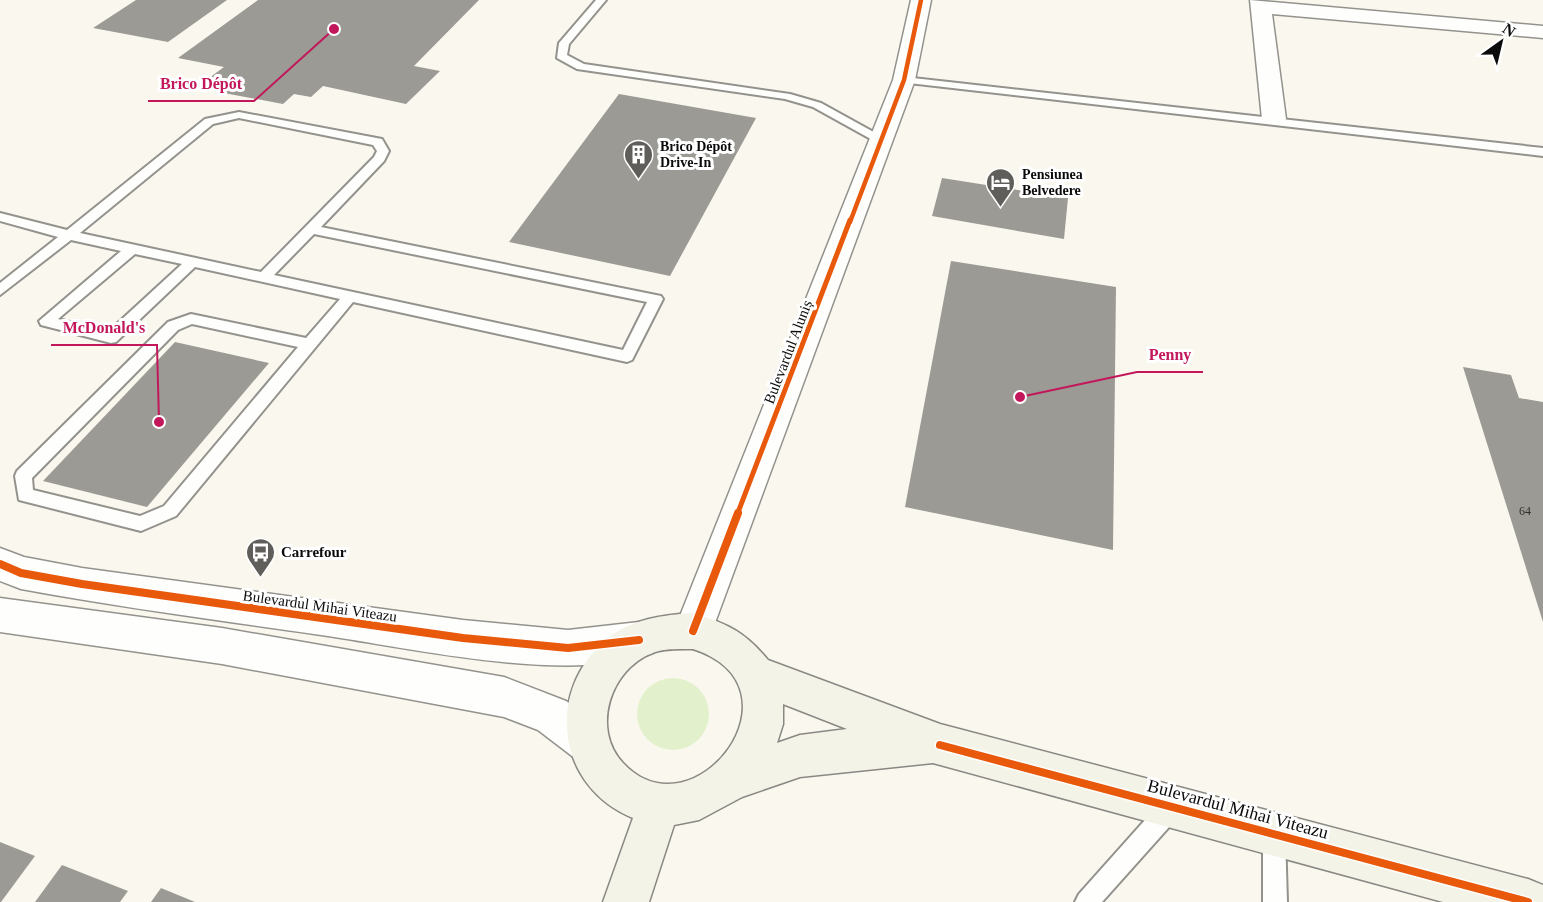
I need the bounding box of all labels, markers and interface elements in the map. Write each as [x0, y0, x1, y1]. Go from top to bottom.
north arrow [1471, 12, 1531, 72]
text: N [1500, 20, 1519, 41]
callout: Brico Dépôt [148, 67, 254, 101]
text: Brico Dépôt [160, 75, 243, 93]
building icon: Brico Dépôt Drive-In [623, 138, 655, 180]
place label: Brico Dépôt Drive-In [660, 139, 732, 170]
hotel icon: Pensiunea Belvedere [985, 166, 1017, 208]
place label: Pensiunea Belvedere [1022, 167, 1083, 198]
street label: Bulevardul Aluniș [761, 298, 816, 406]
callout: McDonald's [51, 311, 157, 345]
text: McDonald's [63, 319, 145, 336]
callout: Penny [1137, 338, 1203, 372]
text: Penny [1149, 346, 1191, 364]
house number: 64 [1519, 504, 1531, 518]
bus stop icon: Carrefour [244, 536, 276, 578]
place label: Carrefour [281, 544, 347, 560]
street label: Bulevardul Mihai Viteazu [242, 587, 399, 625]
street label: Bulevardul Mihai Viteazu [1145, 775, 1331, 843]

